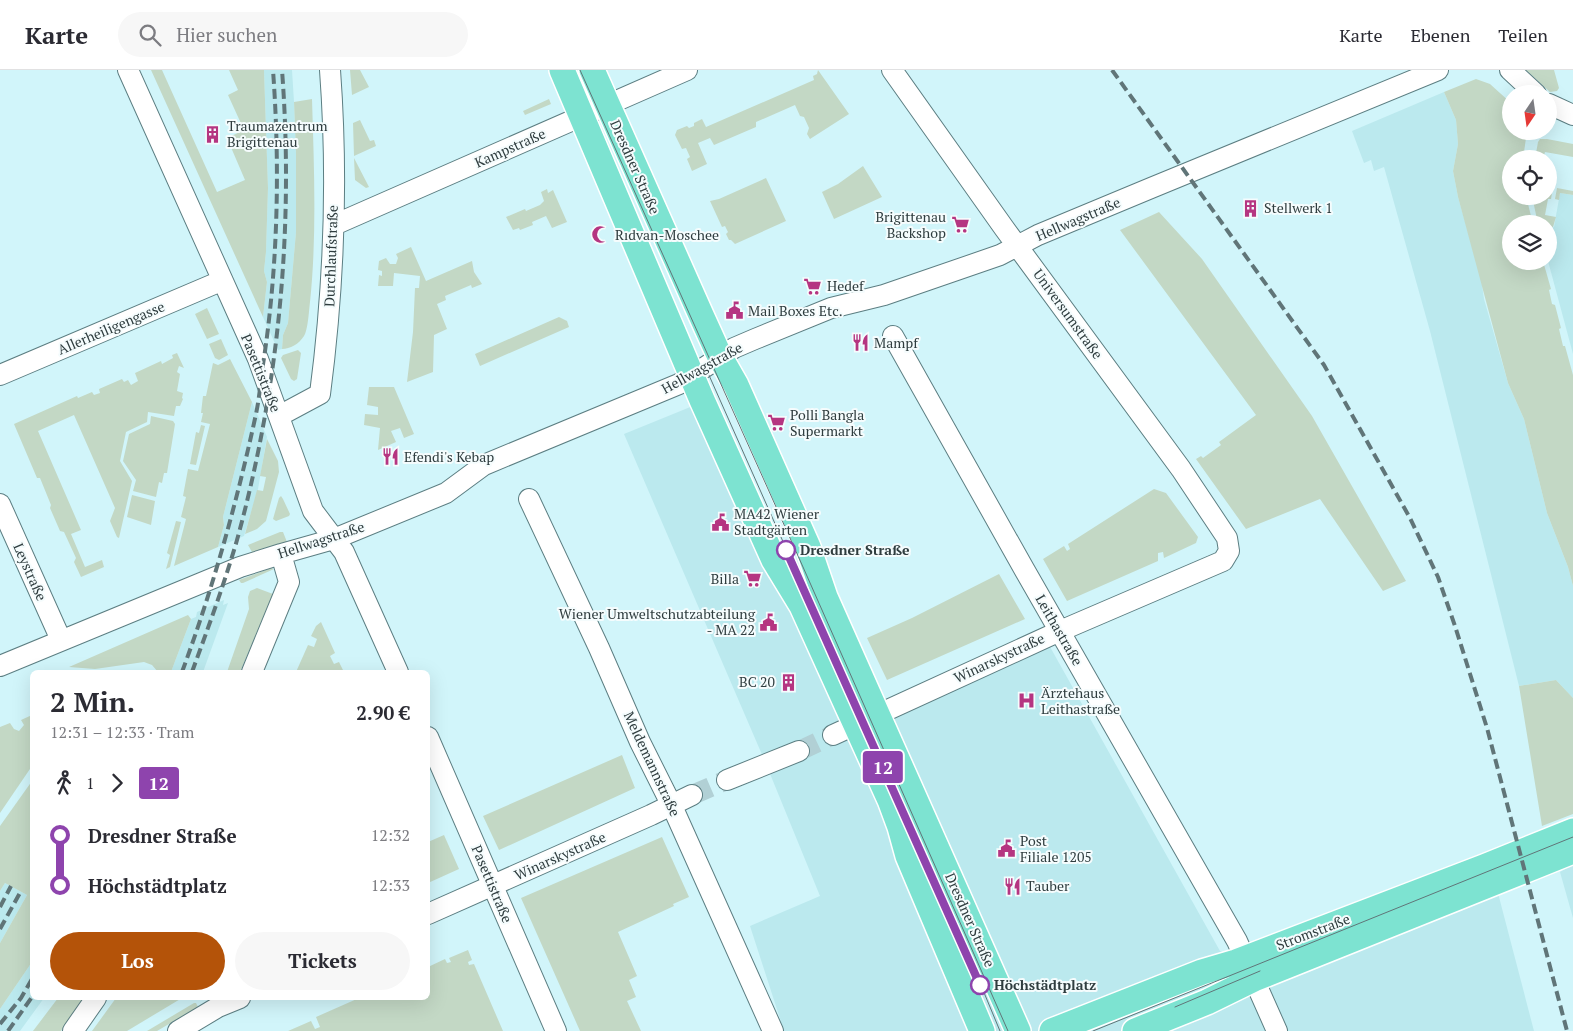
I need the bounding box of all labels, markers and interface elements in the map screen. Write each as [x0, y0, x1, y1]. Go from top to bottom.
search box [118, 12, 468, 57]
text: Karte [25, 19, 88, 51]
icon: search [136, 21, 164, 49]
text: Hier suchen [176, 22, 277, 47]
text: Karte [1339, 23, 1383, 47]
text: Ebenen [1411, 23, 1470, 47]
text: Teilen [1498, 23, 1548, 47]
north arrow [1502, 85, 1558, 140]
map controls [1502, 85, 1557, 270]
place label: Traumazentrum Brigittenau [227, 116, 328, 151]
street label: Dresdner Straße [606, 117, 665, 217]
street label: Kampstraße [471, 123, 548, 172]
building icon: Traumazentrum Brigittenau [203, 124, 223, 144]
button: locate [1502, 150, 1557, 205]
street label: Hellwagstraße [1033, 192, 1123, 245]
building icon: Stellwerk 1 [1240, 198, 1260, 218]
place label: Stellwerk 1 [1264, 198, 1333, 217]
street label: Durchlaufstraße [319, 205, 342, 307]
place label: Brigittenau Backshop [875, 207, 946, 242]
supermarket icon: Brigittenau Backshop [950, 215, 970, 235]
button: layers [1502, 215, 1557, 270]
mosque icon: Rıdvan-Moschee [591, 225, 611, 245]
place label: Rıdvan-Moschee [615, 225, 719, 244]
street label: Universumstraße [1029, 265, 1108, 363]
supermarket icon: Hedef [803, 276, 823, 296]
place label: Hedef [827, 276, 865, 295]
street label: Allerheiligengasse [54, 296, 167, 359]
public building icon: Mail Boxes Etc. [724, 301, 744, 321]
place label: Mail Boxes Etc. [748, 301, 843, 320]
street label: Pasettistraße [237, 331, 286, 415]
restaurant icon: Mampf [850, 333, 870, 353]
place label: Mampf [874, 333, 919, 352]
street label: Hellwagstraße [658, 337, 746, 398]
place label: Polli Bangla Supermarkt [790, 405, 864, 440]
supermarket icon: Polli Bangla Supermarkt [766, 413, 786, 433]
restaurant icon: Efendi's Kebap [380, 447, 400, 467]
place label: Efendi's Kebap [404, 447, 494, 466]
place label: MA42 Wiener Stadtgärten [734, 504, 820, 539]
public building icon: MA42 Wiener Stadtgärten [710, 512, 730, 532]
street label: Hellwagstraße [275, 517, 367, 562]
street label: Leystraße [9, 540, 52, 604]
marker: Dresdner Straße [776, 540, 796, 560]
place label: Dresdner Straße [800, 540, 910, 559]
place label: Billa [711, 569, 739, 588]
supermarket icon: Billa [743, 569, 763, 589]
street label: Leithastraße [1031, 591, 1087, 669]
place label: Wiener Umweltschutzabteilung - MA 22 [559, 604, 756, 639]
public building icon: Wiener Umweltschutzabteilung - MA 22 [759, 612, 779, 632]
street label: Winarskystraße [950, 628, 1047, 687]
place label: BC 20 [739, 672, 775, 691]
building icon: BC 20 [779, 672, 799, 692]
text: 2 Min. [50, 683, 135, 720]
place label: Ärztehaus Leithastraße [1041, 683, 1120, 718]
hospital icon: Ärztehaus Leithastraße [1017, 691, 1037, 711]
text: 2.90 € [356, 700, 410, 725]
street label: Meldemannstraße [620, 708, 685, 819]
text: 12:31 – 12:33 · Tram [50, 721, 194, 743]
line badge: 12 [860, 751, 906, 783]
text: 12 [873, 755, 893, 779]
icon: walk [50, 769, 78, 797]
icon: forward [103, 769, 131, 797]
text: 12 [149, 771, 169, 795]
text: 1 [86, 772, 95, 794]
text: Dresdner Straße [88, 823, 237, 848]
text: 12:32 [371, 824, 410, 846]
street label: Winarskystraße [511, 827, 608, 884]
place label: Post Filiale 1205 [1020, 831, 1092, 866]
public building icon: Post Filiale 1205 [996, 839, 1016, 859]
street label: Pasettistraße [468, 842, 517, 926]
street label: Dresdner Straße [941, 870, 1000, 970]
text: Höchstädtplatz [88, 873, 227, 898]
text: 12:33 [371, 874, 410, 896]
restaurant icon: Tauber [1002, 876, 1022, 896]
place label: Tauber [1026, 876, 1070, 895]
street label: Stromstraße [1273, 909, 1352, 954]
button: Los [50, 932, 225, 990]
button: Tickets [235, 932, 410, 990]
marker: Höchstädtplatz [970, 975, 990, 995]
place label: Höchstädtplatz [994, 975, 1096, 994]

